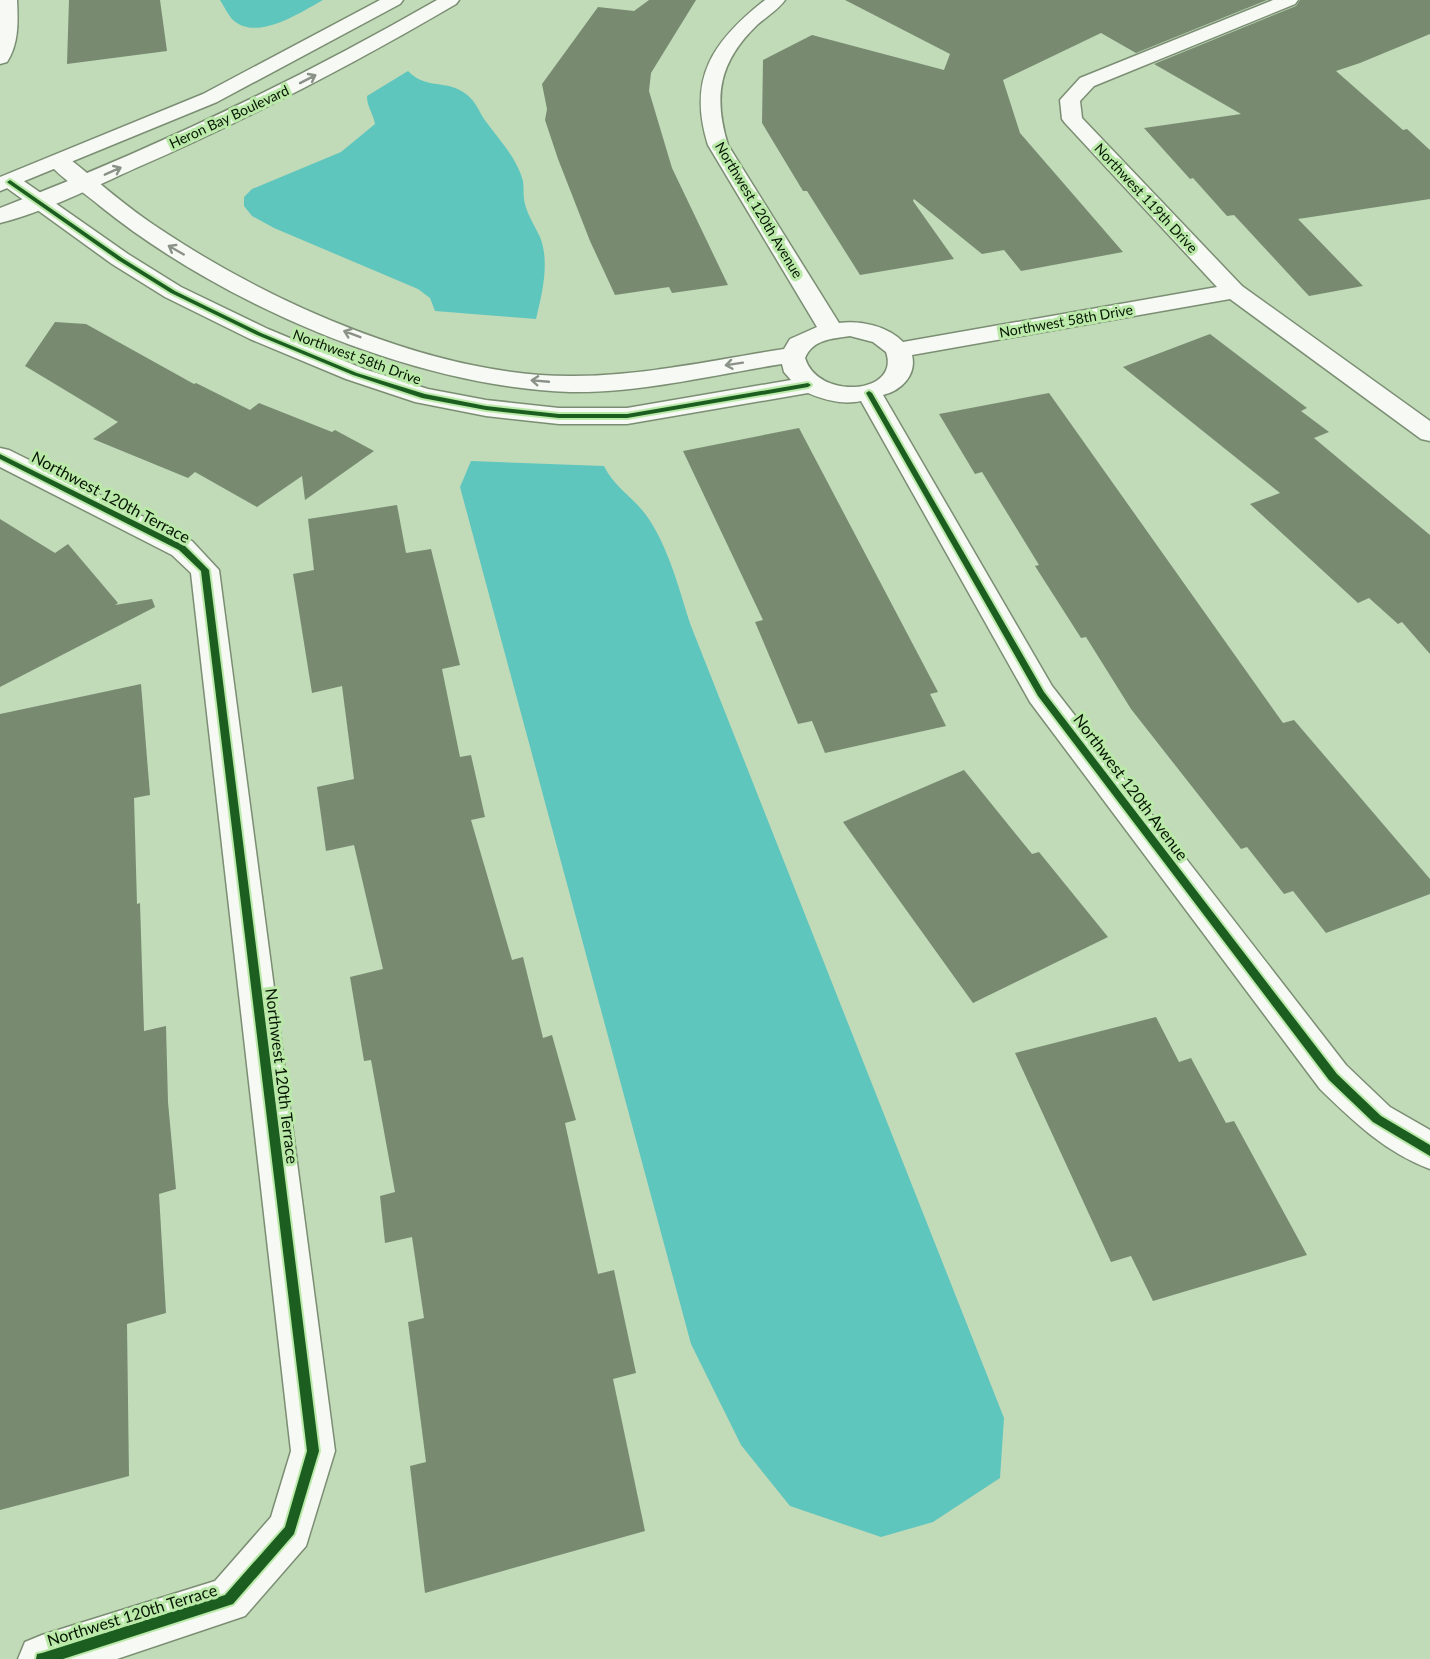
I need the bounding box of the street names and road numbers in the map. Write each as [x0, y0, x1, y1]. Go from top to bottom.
street label: Heron Bay Boulevard [166, 81, 291, 152]
street label: Northwest 120th Avenue [712, 139, 807, 281]
street label: Northwest 119th Drive [1091, 139, 1201, 256]
street label: Northwest 58th Drive [998, 300, 1134, 341]
street label: Northwest 58th Drive [291, 325, 424, 388]
street label: Northwest 120th Terrace [29, 447, 194, 546]
street label: Northwest 120th Avenue [1070, 710, 1193, 864]
street label: Northwest 120th Terrace [262, 987, 303, 1165]
street label: Northwest 120th Terrace [45, 1580, 219, 1649]

